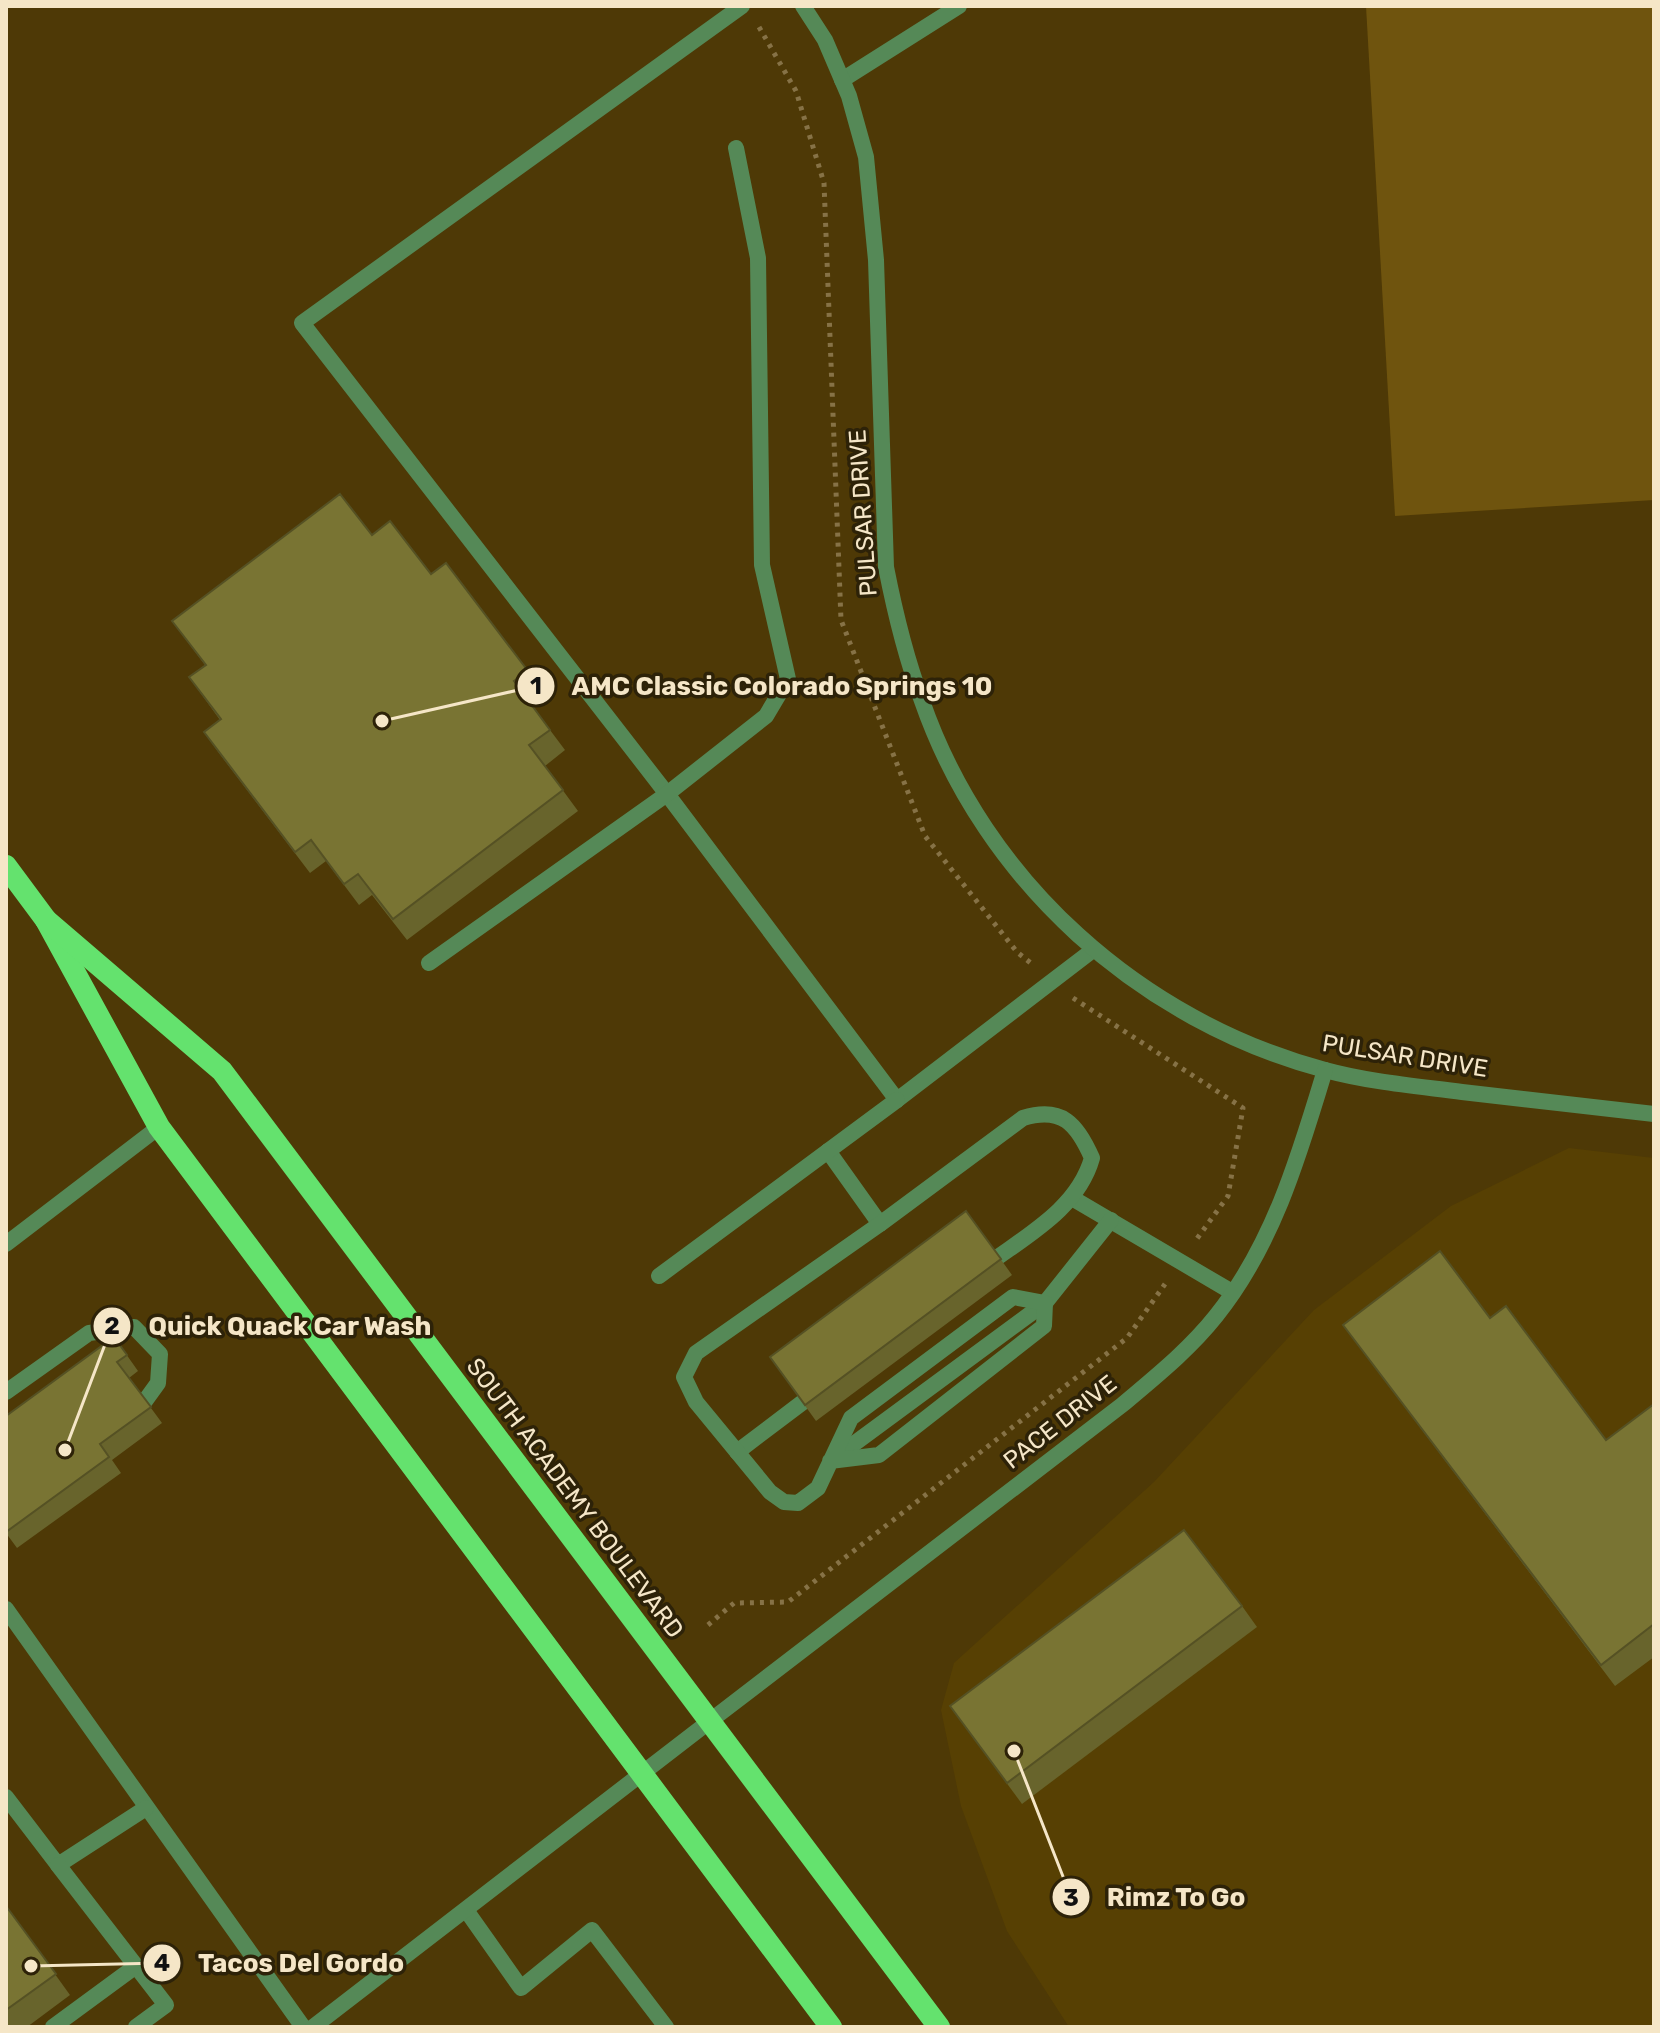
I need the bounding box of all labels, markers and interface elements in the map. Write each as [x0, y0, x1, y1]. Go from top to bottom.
street label: PULSAR DRIVE [843, 429, 883, 597]
callout: AMC Classic Colorado Springs 10 [516, 661, 1009, 711]
text: AMC Classic Colorado Springs 10 [572, 671, 992, 702]
text: 1 [530, 672, 542, 700]
street label: PULSAR DRIVE [1320, 1029, 1490, 1083]
callout: Quick Quack Car Wash [92, 1301, 448, 1351]
text: Quick Quack Car Wash [148, 1311, 432, 1342]
text: 2 [104, 1312, 120, 1340]
street label: SOUTH ACADEMY BOULEVARD [461, 1353, 689, 1643]
street label: PACE DRIVE [998, 1369, 1122, 1475]
callout: Rimz To Go [1051, 1872, 1262, 1922]
text: Rimz To Go [1107, 1882, 1245, 1913]
text: 3 [1063, 1884, 1079, 1912]
callout: Tacos Del Gordo [142, 1938, 420, 1988]
text: Tacos Del Gordo [198, 1948, 404, 1979]
text: 4 [154, 1949, 170, 1977]

